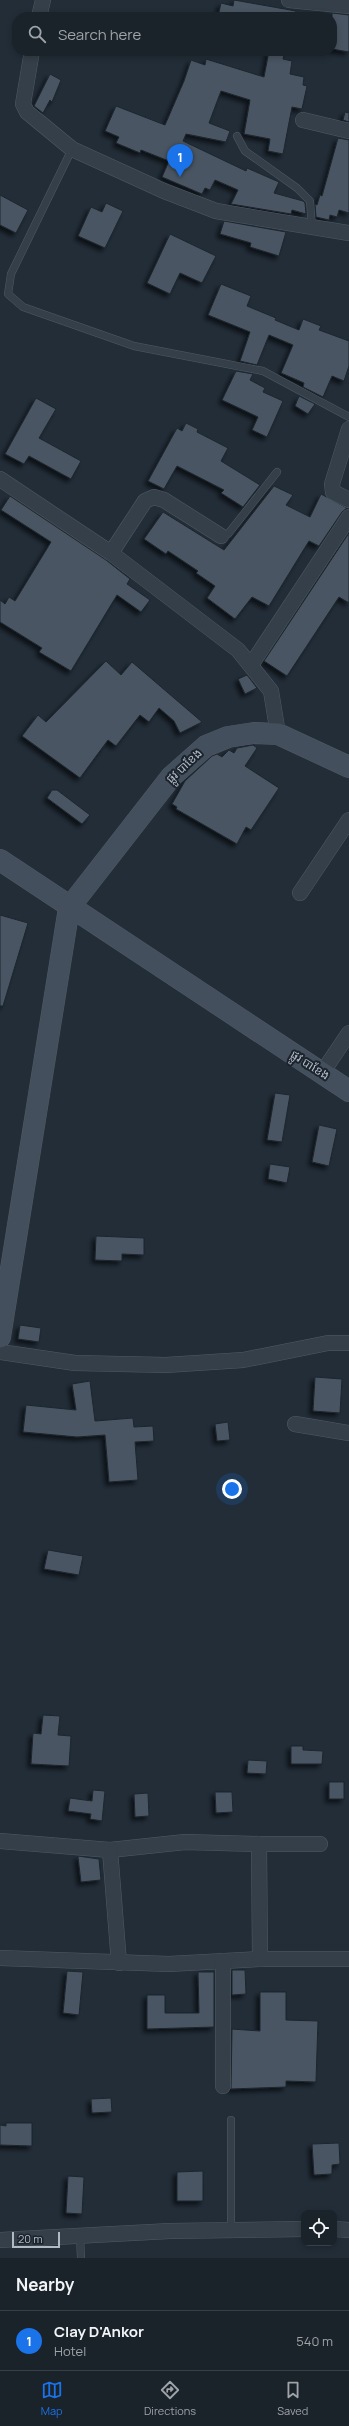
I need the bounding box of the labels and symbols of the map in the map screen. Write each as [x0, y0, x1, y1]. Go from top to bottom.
pin: 1 [167, 144, 193, 177]
street label: ផ្លូវ បាខែង [162, 745, 207, 789]
street label: ផ្លូវ បាខែង [286, 1046, 333, 1086]
your location [222, 1479, 242, 1499]
scale bar [12, 2230, 60, 2249]

